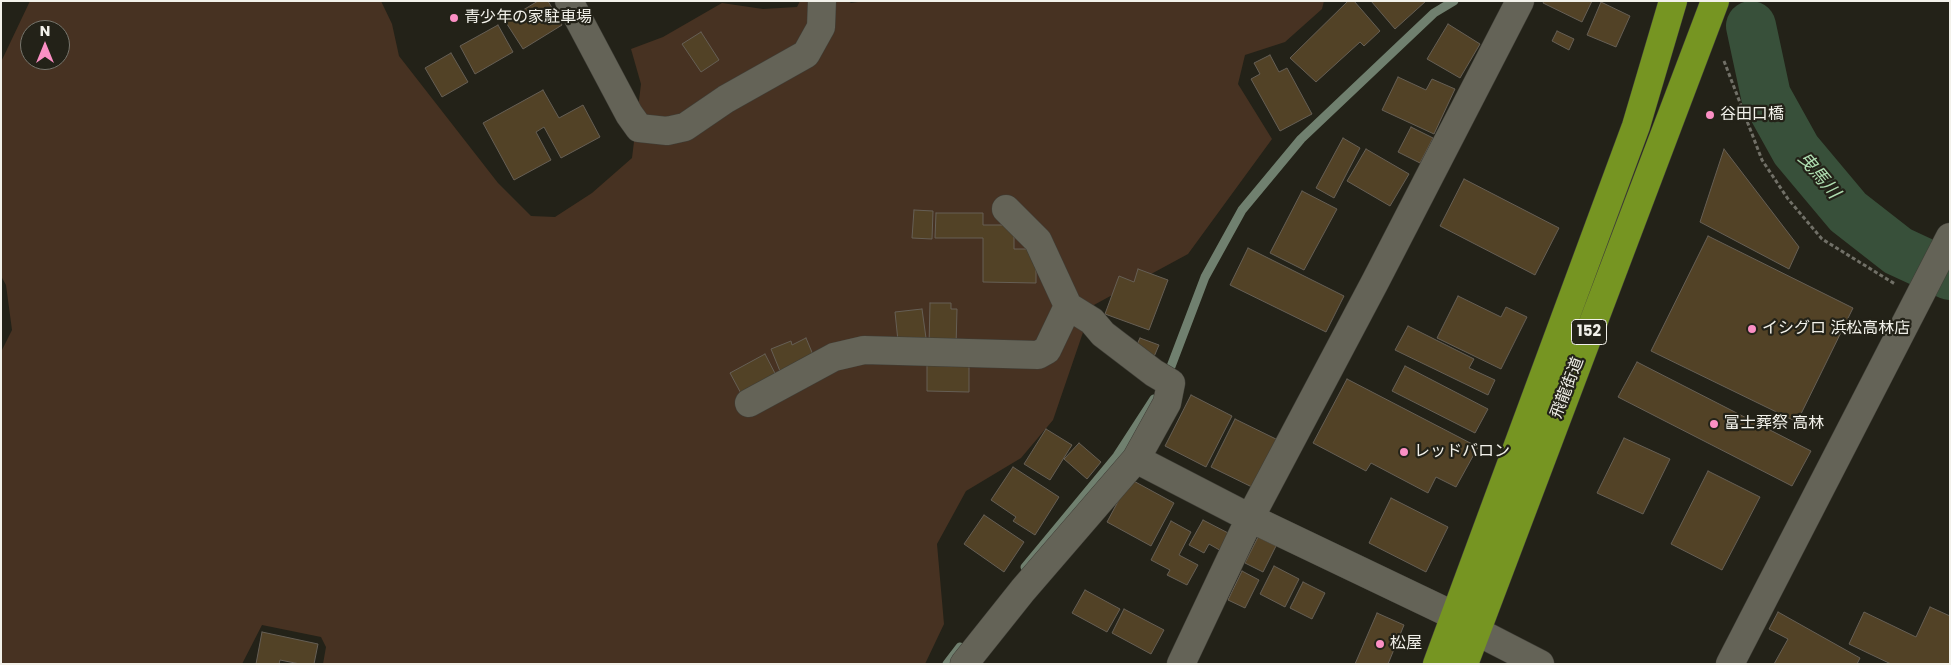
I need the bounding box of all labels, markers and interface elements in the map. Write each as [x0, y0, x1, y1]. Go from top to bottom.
place label: 青少年の家駐車場 [464, 8, 592, 28]
marker: 青少年の家駐車場 [448, 12, 460, 24]
north arrow [20, 20, 70, 70]
text: N [40, 21, 50, 41]
place label: 谷田口橋 [1720, 105, 1784, 125]
marker: 谷田口橋 [1704, 109, 1716, 121]
water label: 曳馬川 [1792, 148, 1844, 204]
place label: イシグロ 浜松高林店 [1762, 319, 1910, 339]
road number: 152 [1572, 320, 1606, 344]
marker: イシグロ 浜松高林店 [1746, 323, 1758, 335]
street label: 飛龍街道 [1548, 355, 1588, 421]
place label: 富士葬祭 高林 [1724, 414, 1824, 434]
marker: 富士葬祭 高林 [1708, 418, 1720, 430]
place label: レッドバロン [1414, 442, 1510, 462]
marker: レッドバロン [1398, 446, 1410, 458]
place label: 松屋 [1390, 634, 1422, 654]
marker: 松屋 [1374, 638, 1386, 650]

